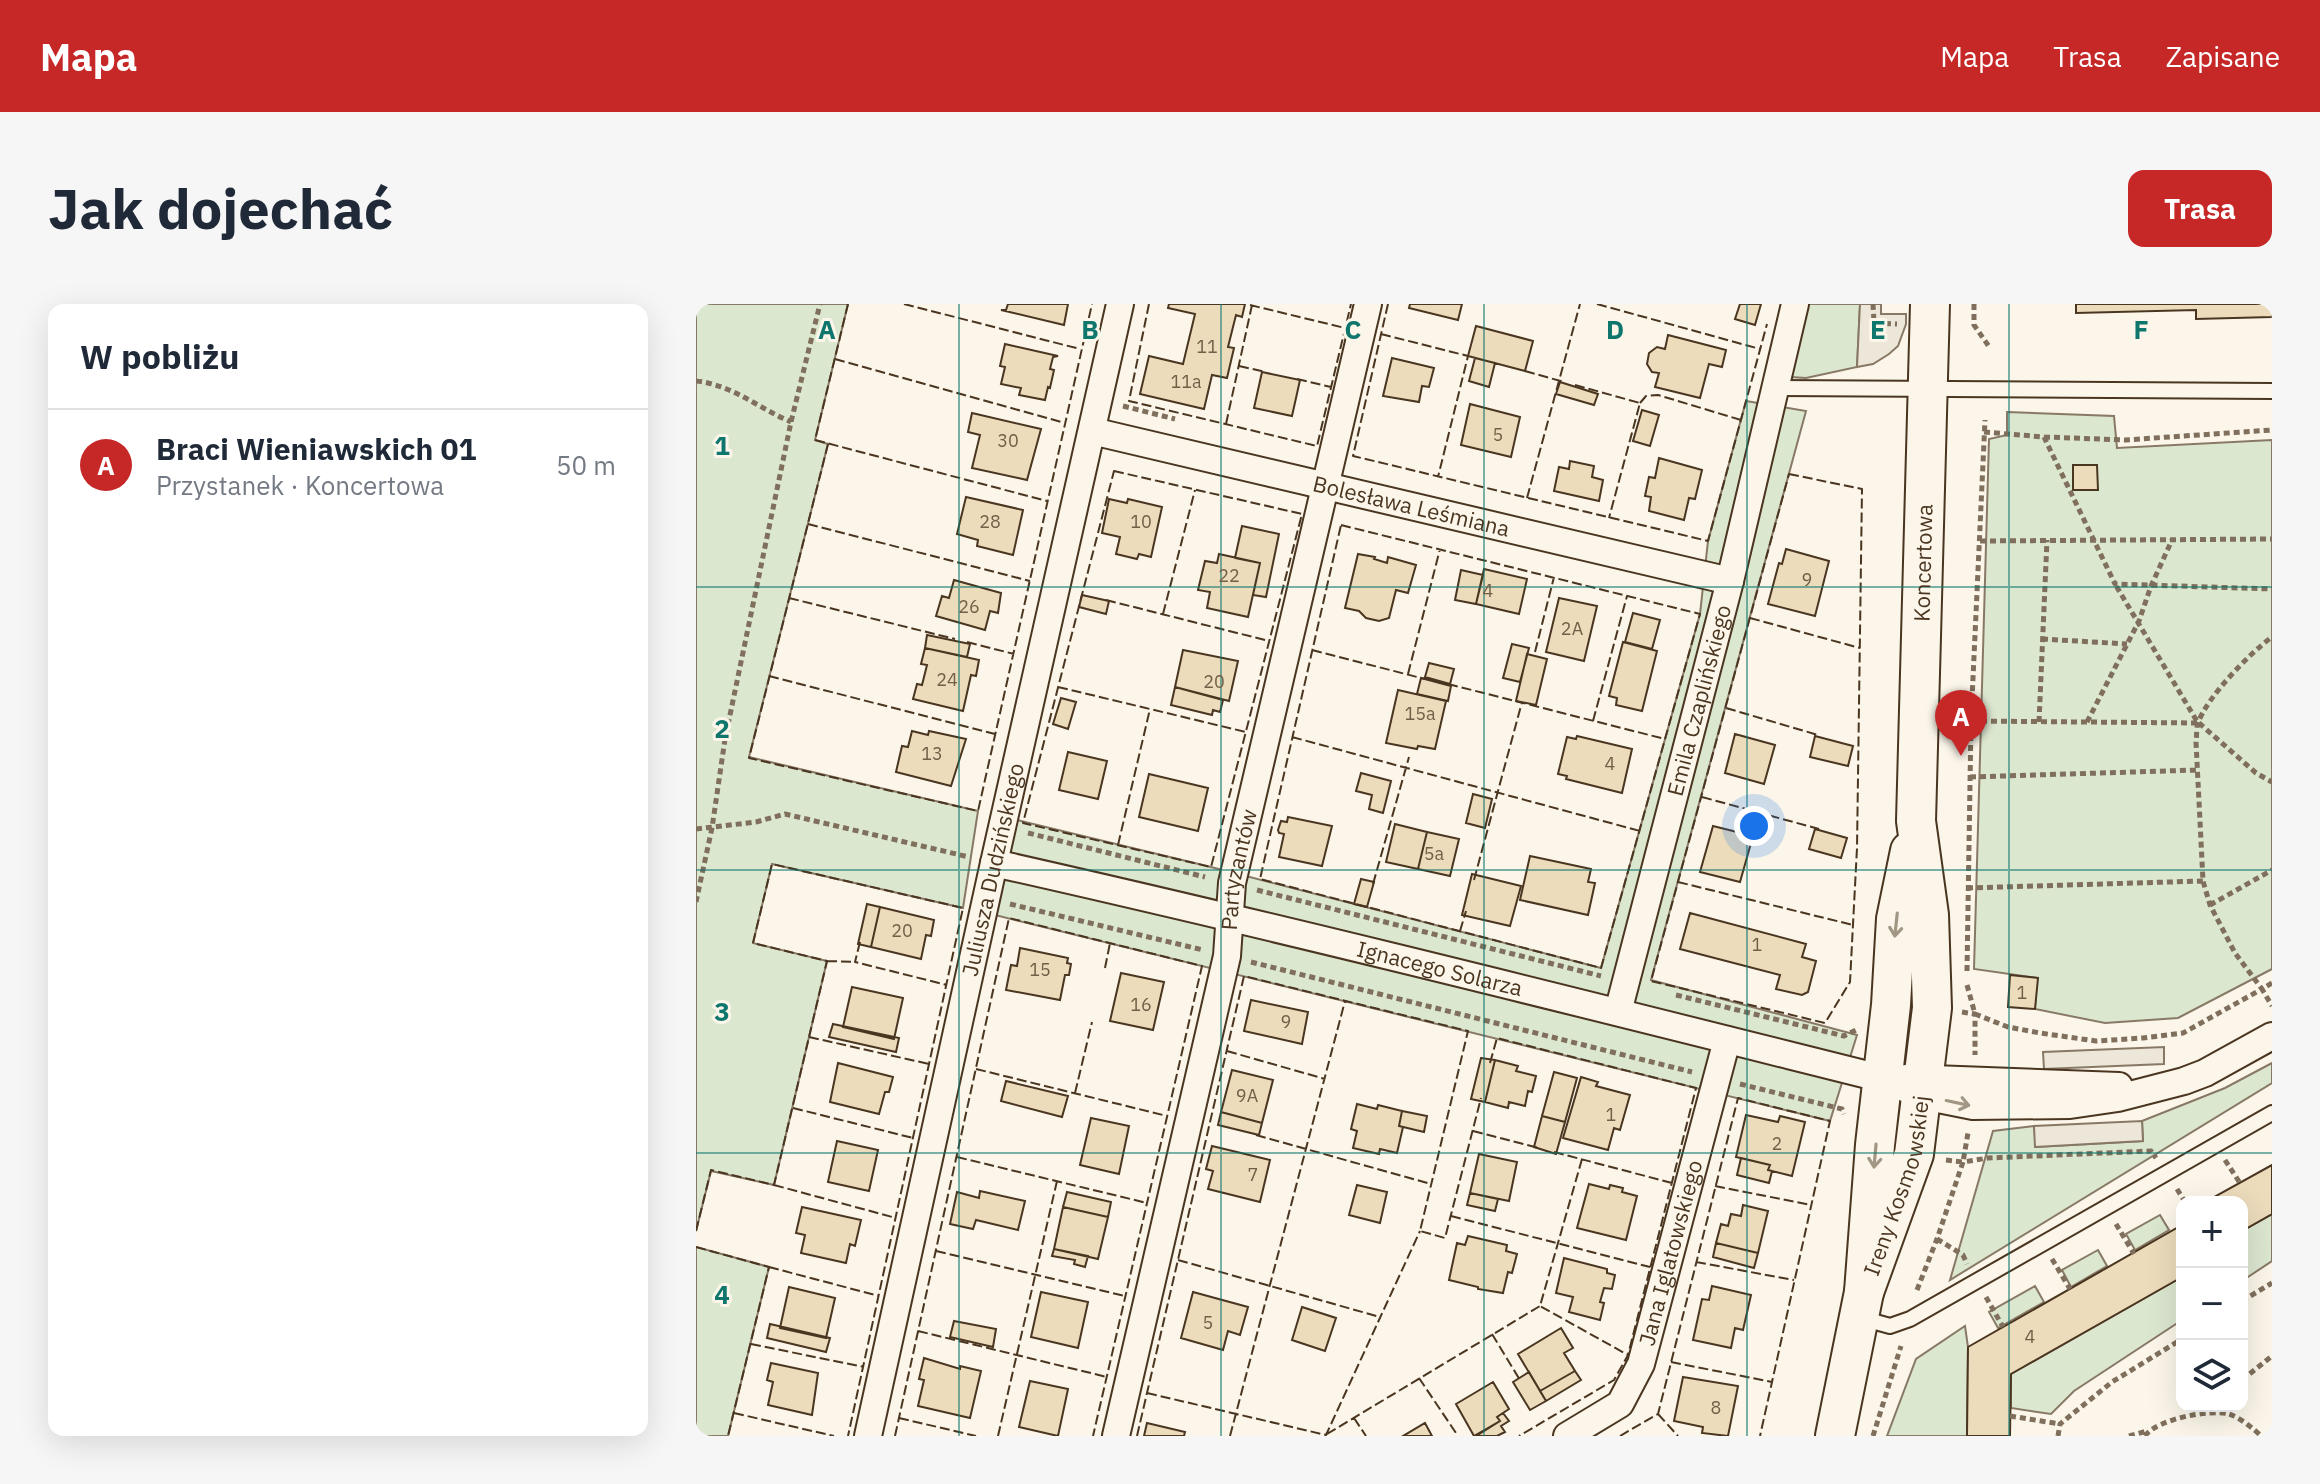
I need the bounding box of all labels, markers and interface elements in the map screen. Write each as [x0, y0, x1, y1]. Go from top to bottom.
text: Mapa [40, 32, 137, 81]
text: Mapa [1940, 38, 2009, 75]
text: Trasa [2053, 38, 2122, 75]
text: Zapisane [2166, 38, 2280, 75]
button: Trasa [2128, 170, 2272, 247]
text: Jak dojechać [48, 172, 393, 244]
text: A [818, 312, 836, 346]
text: B [1081, 312, 1099, 346]
text: C [1345, 312, 1362, 346]
text: D [1606, 312, 1624, 346]
text: E [1870, 312, 1886, 346]
text: F [2133, 312, 2149, 346]
text: W pobliżu [80, 334, 240, 378]
house number: 11 [1196, 335, 1218, 358]
house number: 11a [1170, 370, 1202, 393]
house number: 5 [1493, 423, 1503, 446]
text: 1 [714, 428, 730, 462]
text: Braci Wieniawskich 01 [156, 429, 477, 468]
house number: 30 [997, 429, 1019, 452]
text: A [97, 448, 115, 482]
text: 50 m [556, 448, 616, 482]
text: Przystanek · Koncertowa [156, 468, 444, 502]
street label: Bolesława Leśmiana [1310, 468, 1513, 543]
street label: Koncertowa [1906, 503, 1939, 622]
house number: 28 [979, 510, 1001, 533]
house number: 10 [1130, 510, 1152, 533]
house number: 22 [1218, 564, 1240, 587]
house number: 9 [1802, 568, 1812, 591]
house number: 4 [1483, 579, 1494, 602]
house number: 26 [958, 595, 980, 618]
street label: Emila Czaplińskiego [1660, 601, 1737, 799]
house number: 2A [1561, 617, 1584, 640]
house number: 24 [936, 668, 958, 691]
house number: 20 [1203, 670, 1225, 693]
pin: A [1935, 690, 1987, 756]
house number: 15a [1404, 702, 1436, 725]
text: 2 [714, 711, 730, 745]
house number: 13 [921, 742, 943, 765]
house number: 4 [1605, 752, 1616, 775]
street label: Juliusza Dudzińskiego [955, 760, 1030, 979]
street label: Partyzantów [1214, 806, 1263, 931]
your location [1734, 806, 1774, 846]
house number: 5a [1424, 842, 1445, 865]
one-way arrow [1889, 911, 1904, 938]
house number: 20 [891, 919, 913, 942]
house number: 1 [1752, 933, 1762, 956]
street label: Ignacego Solarza [1354, 934, 1526, 1002]
house number: 15 [1029, 958, 1051, 981]
house number: 1 [2017, 981, 2027, 1004]
house number: 16 [1130, 993, 1152, 1016]
text: 3 [714, 994, 730, 1028]
house number: 9 [1281, 1010, 1291, 1033]
house number: 9A [1236, 1084, 1259, 1107]
street label: Ireny Kosmowskiej [1856, 1094, 1935, 1280]
one-way arrow [1945, 1096, 1970, 1111]
house number: 1 [1606, 1103, 1616, 1126]
house number: 2 [1772, 1132, 1782, 1155]
one-way arrow [1867, 1142, 1882, 1169]
street label: Jana Iglatowskiego [1631, 1157, 1709, 1349]
house number: 7 [1248, 1163, 1258, 1186]
map controls [2176, 1196, 2248, 1412]
button: + [2176, 1196, 2248, 1268]
button: − [2176, 1268, 2248, 1340]
text: 4 [714, 1277, 730, 1311]
house number: 5 [1203, 1311, 1213, 1334]
house number: 4 [2025, 1325, 2036, 1348]
button: layers [2176, 1340, 2248, 1412]
house number: 8 [1711, 1396, 1721, 1419]

